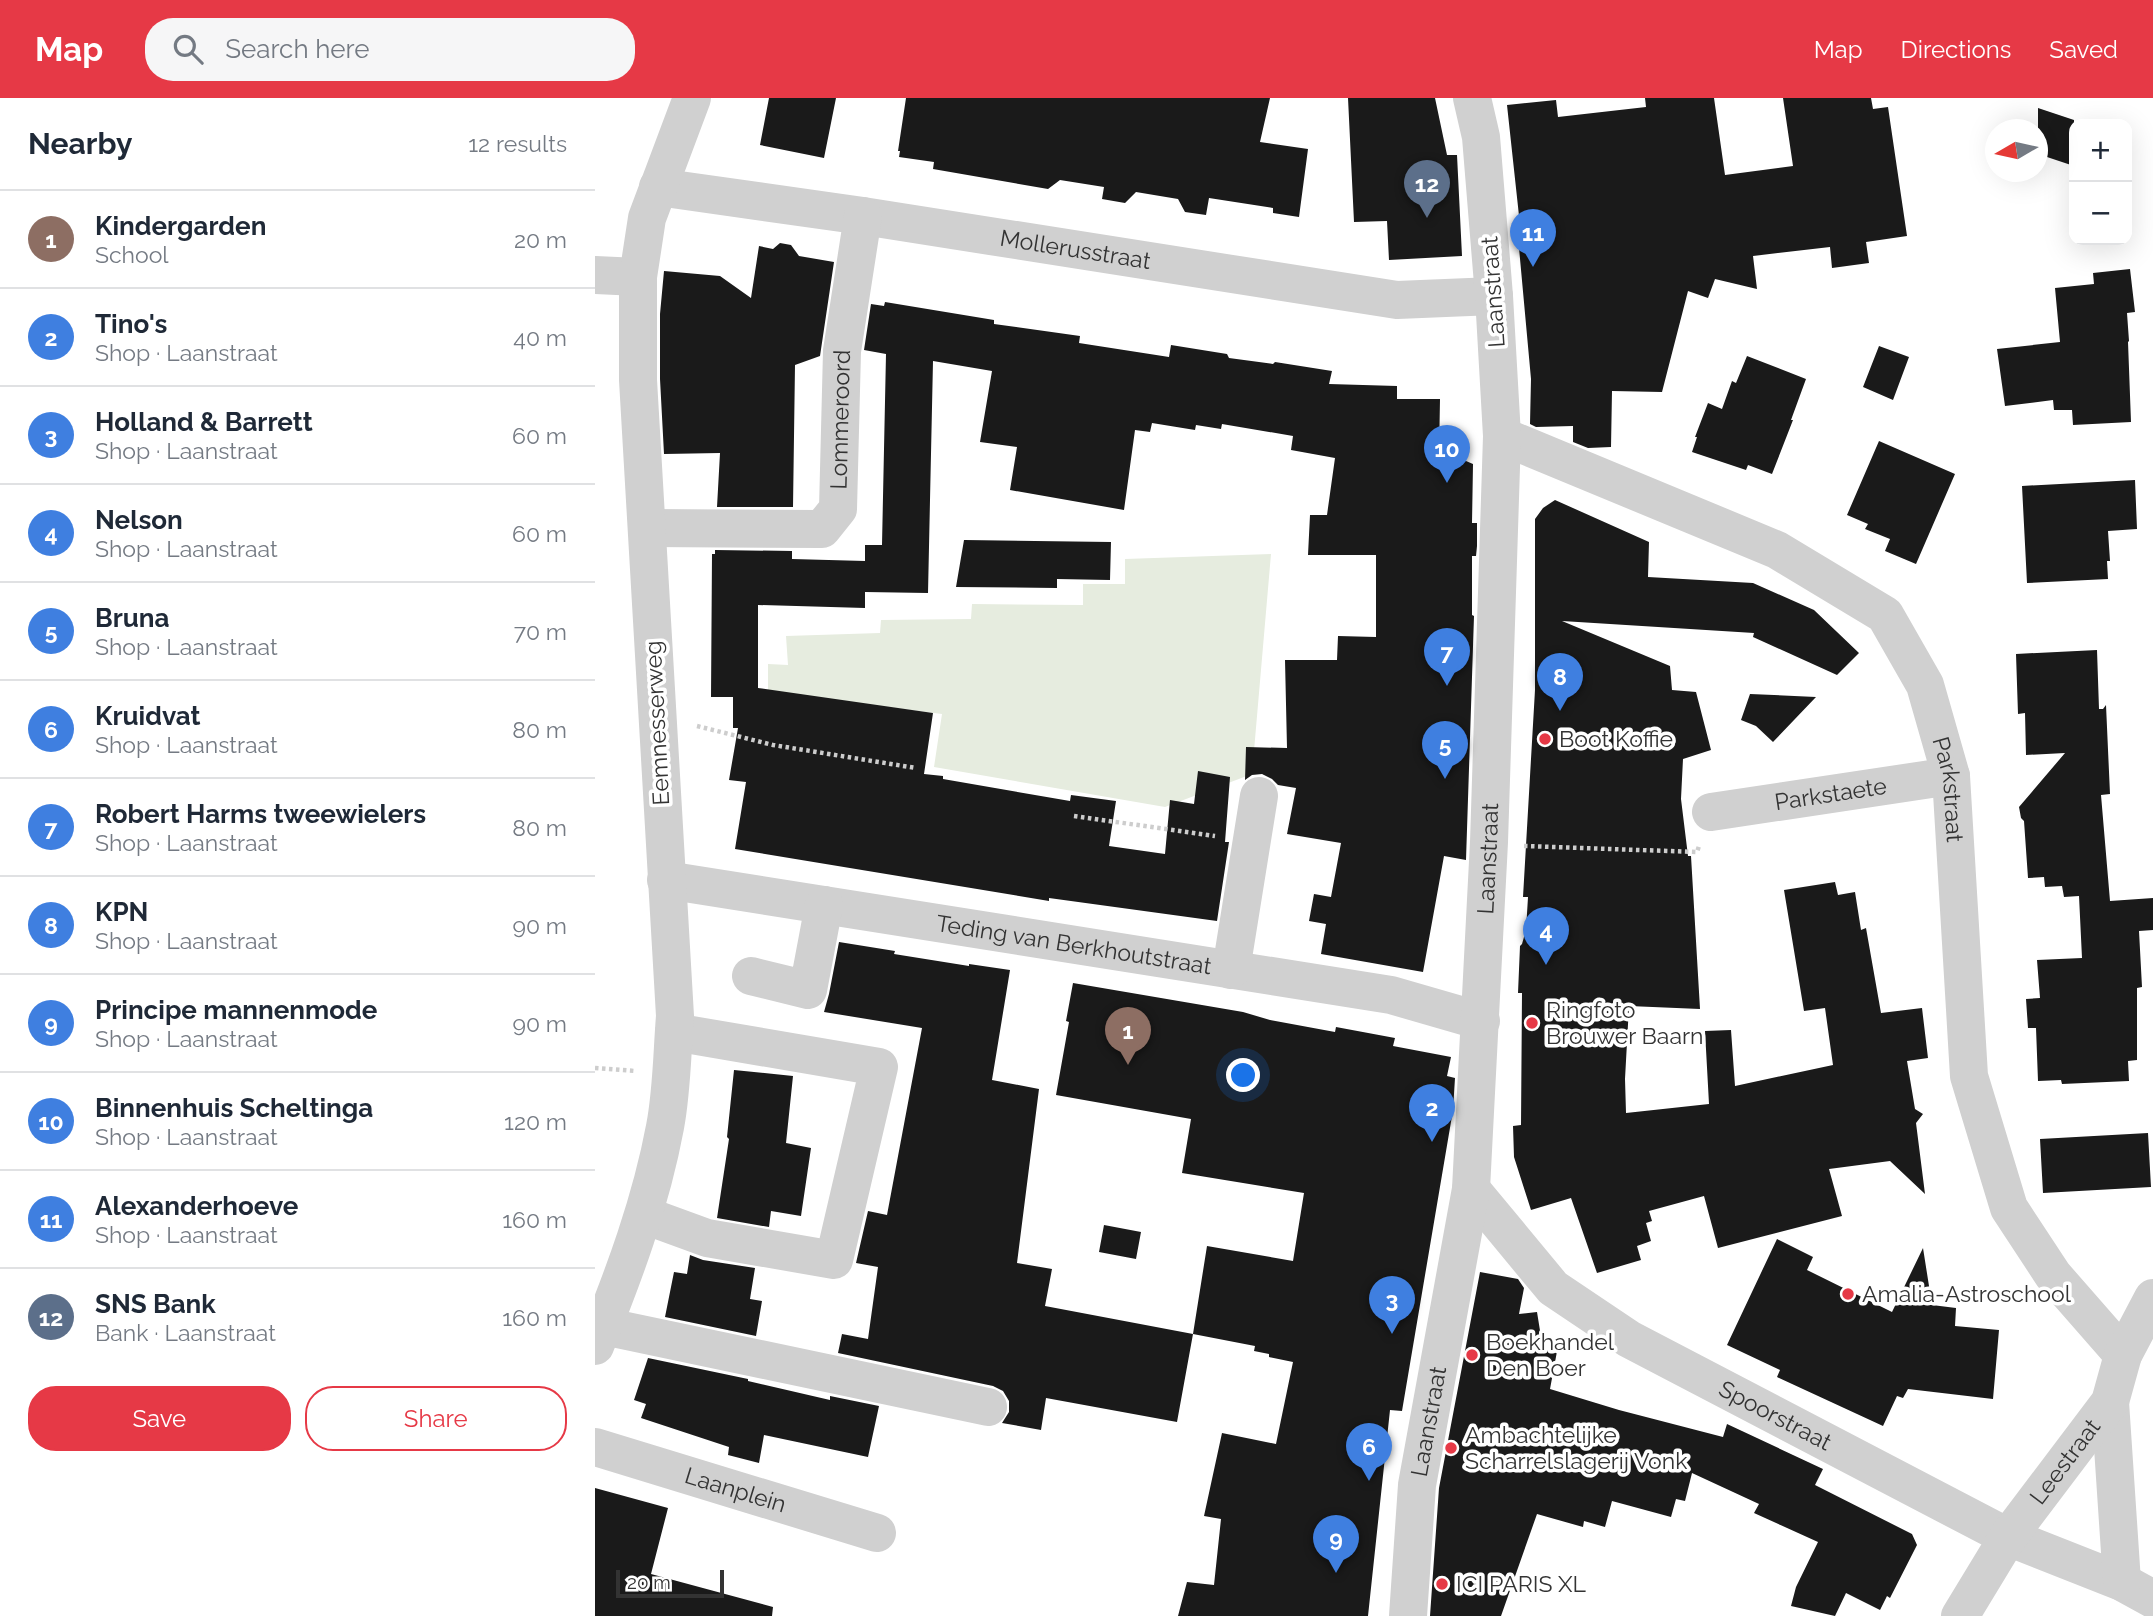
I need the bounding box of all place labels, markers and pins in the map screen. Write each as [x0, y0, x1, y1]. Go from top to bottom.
pin: 12 [1404, 160, 1450, 218]
pin: 11 [1510, 209, 1556, 267]
pin: 10 [1424, 425, 1470, 483]
pin: 7 [1424, 628, 1470, 686]
pin: 8 [1537, 653, 1583, 711]
pin: 5 [1422, 721, 1468, 779]
place label: Boot Koffie [1559, 725, 1673, 752]
marker: Boot Koffie [1537, 731, 1553, 747]
pin: 4 [1523, 907, 1569, 965]
place label: Ringfoto Brouwer Baarn [1546, 996, 1703, 1049]
pin: 1 [1105, 1007, 1151, 1065]
marker: Ringfoto Brouwer Baarn [1524, 1015, 1540, 1031]
pin: 2 [1409, 1084, 1455, 1142]
pin: 3 [1369, 1276, 1415, 1334]
place label: Amalia-Astroschool [1862, 1280, 2072, 1307]
marker: Amalia-Astroschool [1840, 1286, 1856, 1302]
place label: Boekhandel Den Boer [1486, 1328, 1615, 1381]
marker: Boekhandel Den Boer [1464, 1347, 1480, 1363]
place label: Ambachtelijke Scharrelslagerij Vonk [1465, 1421, 1687, 1474]
pin: 6 [1346, 1423, 1392, 1481]
marker: Ambachtelijke Scharrelslagerij Vonk [1443, 1440, 1459, 1456]
pin: 9 [1313, 1515, 1359, 1573]
place label: ICI PARIS XL [1456, 1570, 1587, 1597]
marker: ICI PARIS XL [1434, 1576, 1450, 1592]

